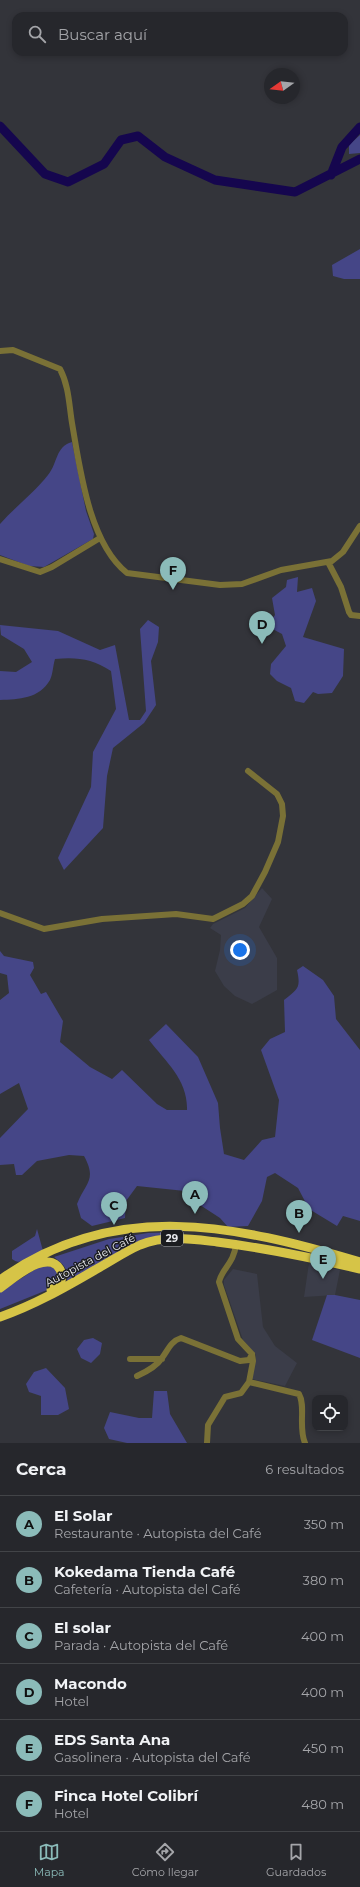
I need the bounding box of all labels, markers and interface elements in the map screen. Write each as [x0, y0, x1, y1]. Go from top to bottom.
search box [12, 12, 348, 56]
icon: search [26, 23, 48, 45]
text: Buscar aquí [58, 25, 147, 44]
north arrow [264, 68, 300, 104]
pin: F [160, 557, 186, 590]
pin: D [249, 611, 275, 644]
your location [230, 940, 250, 960]
pin: A [182, 1181, 208, 1214]
pin: C [101, 1192, 127, 1225]
pin: B [286, 1200, 312, 1233]
street label: Autopista del Café [42, 1230, 138, 1290]
road number: 29 [161, 1230, 183, 1246]
pin: E [310, 1246, 336, 1279]
map controls [312, 1395, 348, 1431]
button: locate [312, 1395, 348, 1431]
text: Cerca [16, 1459, 66, 1479]
text: 6 resultados [265, 1461, 344, 1477]
text: El Solar [54, 1506, 112, 1525]
text: A [24, 1516, 34, 1532]
text: 350 m [304, 1516, 344, 1532]
text: Restaurante · Autopista del Café [54, 1525, 262, 1541]
text: Kokedama Tienda Café [54, 1562, 235, 1581]
text: B [24, 1572, 34, 1588]
text: 380 m [303, 1572, 344, 1588]
text: Cafetería · Autopista del Café [54, 1581, 241, 1597]
text: El solar [54, 1618, 111, 1637]
text: C [24, 1628, 34, 1644]
text: 400 m [301, 1628, 344, 1644]
text: Parada · Autopista del Café [54, 1637, 228, 1653]
text: Macondo [54, 1674, 127, 1693]
text: D [24, 1684, 34, 1700]
text: 400 m [301, 1684, 344, 1700]
text: Hotel [54, 1693, 89, 1709]
text: EDS Santa Ana [54, 1730, 170, 1749]
text: E [25, 1740, 33, 1756]
text: 450 m [302, 1740, 344, 1756]
text: Gasolinera · Autopista del Café [54, 1749, 251, 1765]
text: Finca Hotel Colibrí [54, 1786, 198, 1805]
text: F [25, 1796, 33, 1812]
text: 480 m [301, 1796, 344, 1812]
text: Hotel [54, 1805, 89, 1821]
tab: Mapa [34, 1841, 65, 1879]
tab: Cómo llegar [132, 1841, 199, 1879]
tab: Guardados [266, 1841, 326, 1879]

